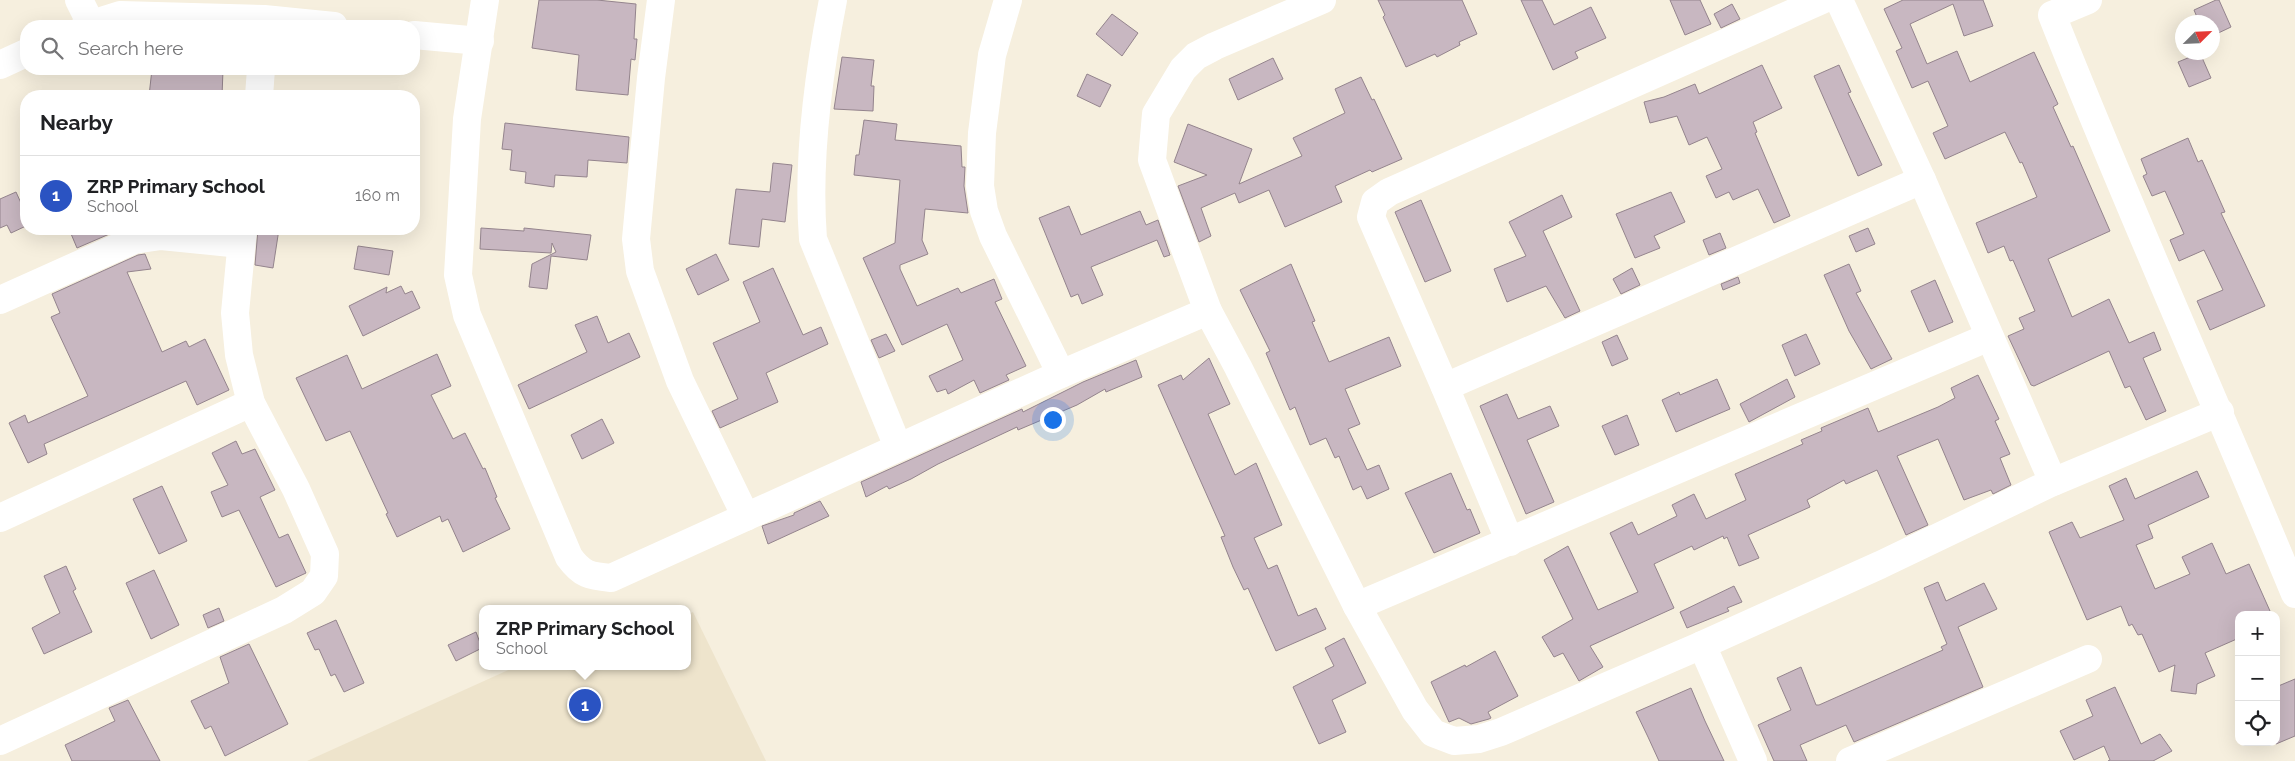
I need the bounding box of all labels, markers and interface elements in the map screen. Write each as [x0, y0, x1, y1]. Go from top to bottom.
north arrow [2175, 15, 2220, 60]
search box [20, 20, 420, 75]
icon: search [38, 34, 66, 62]
text: Search here [78, 37, 184, 59]
text: Nearby [40, 110, 113, 135]
text: ZRP Primary School [87, 175, 265, 197]
text: 1 [52, 186, 60, 205]
text: 160 m [355, 186, 400, 205]
text: School [87, 197, 138, 216]
your location [1040, 407, 1066, 433]
popup [479, 605, 691, 670]
map controls [2235, 611, 2280, 746]
button: + [2235, 611, 2280, 656]
text: ZRP Primary School [496, 617, 674, 639]
text: School [496, 639, 547, 658]
button: − [2235, 656, 2280, 701]
pin: 1 [569, 686, 601, 724]
button: locate [2235, 701, 2280, 746]

